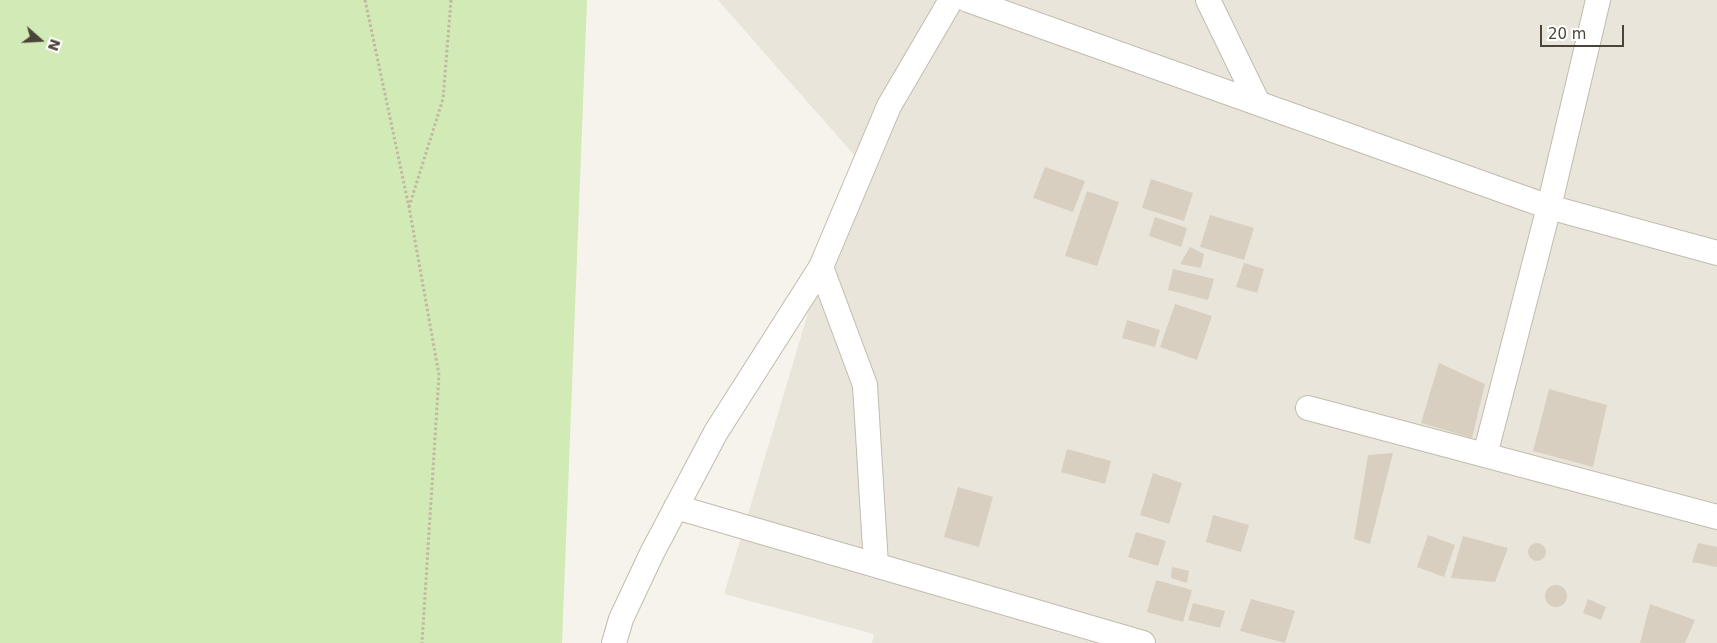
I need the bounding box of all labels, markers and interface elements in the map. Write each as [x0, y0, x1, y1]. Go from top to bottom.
north arrow [15, 15, 65, 65]
scale bar [1542, 15, 1626, 47]
text: 20 m [1548, 25, 1586, 43]
text: N [45, 37, 64, 53]

